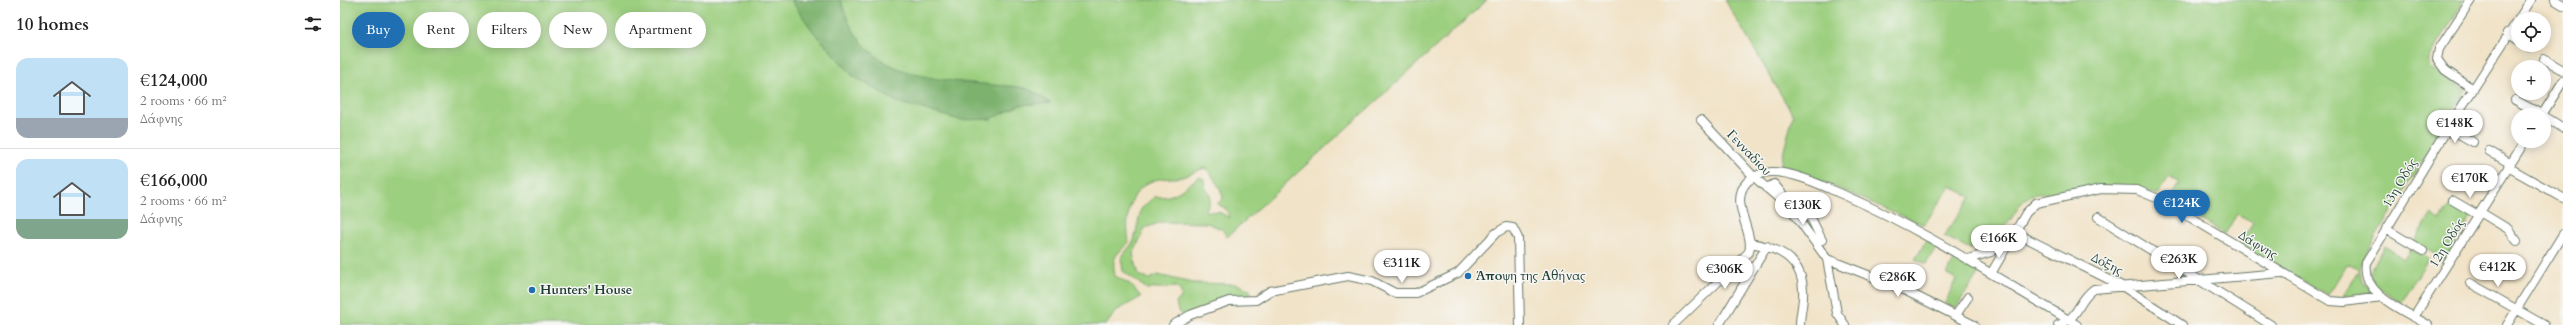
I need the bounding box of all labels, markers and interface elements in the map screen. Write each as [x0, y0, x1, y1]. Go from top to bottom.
chip: Buy [352, 12, 405, 48]
chip: Rent [413, 12, 469, 48]
chip: Filters [477, 12, 541, 48]
chip: New [549, 12, 607, 48]
chip: Apartment [615, 12, 706, 48]
map controls [2511, 12, 2551, 148]
button: locate [2511, 12, 2551, 52]
text: 10 homes [16, 13, 89, 36]
icon: filters [302, 13, 324, 35]
button: + [2511, 60, 2551, 100]
text: €124,000 [140, 69, 207, 92]
icon: home [48, 74, 96, 122]
text: 2 rooms · 66 m² [140, 92, 227, 110]
button: − [2511, 108, 2551, 148]
text: Δάφνης [140, 110, 183, 128]
pin: €148K [2427, 110, 2483, 144]
text: €148K [2436, 114, 2474, 132]
street label: Γενναδίου [1723, 126, 1776, 180]
street label: 13η Οδός [2378, 155, 2422, 211]
pin: €170K [2442, 165, 2498, 199]
text: €166,000 [140, 169, 207, 192]
text: €170K [2451, 169, 2489, 187]
icon: home [48, 175, 96, 223]
pin: €124K [2154, 190, 2210, 224]
text: 2 rooms · 66 m² [140, 192, 227, 210]
pin: €130K [1775, 192, 1831, 226]
text: €124K [2163, 194, 2201, 212]
text: €130K [1784, 196, 1822, 214]
text: Δάφνης [140, 210, 183, 228]
street label: 12η Οδός [2425, 215, 2469, 271]
pin: €166K [1971, 225, 2027, 259]
street label: Δάφνης [2235, 226, 2281, 264]
text: €166K [1980, 229, 2018, 247]
pin: €263K [2151, 246, 2207, 280]
street label: Δόξης [2088, 248, 2126, 280]
pin: €311K [1374, 250, 1430, 284]
text: €263K [2160, 250, 2198, 268]
text: €311K [1383, 254, 1421, 272]
pin: €412K [2470, 254, 2526, 288]
pin: €306K [1697, 256, 1753, 290]
text: €412K [2479, 258, 2517, 276]
text: €306K [1706, 260, 1744, 278]
pin: €286K [1870, 264, 1926, 298]
place label: Άποψη της Αθήνας [1475, 267, 1586, 285]
text: €286K [1879, 268, 1917, 286]
marker: Άποψη της Αθήνας [1463, 271, 1473, 281]
place label: Hunters' House [540, 281, 632, 299]
marker: Hunters' House [527, 285, 537, 295]

